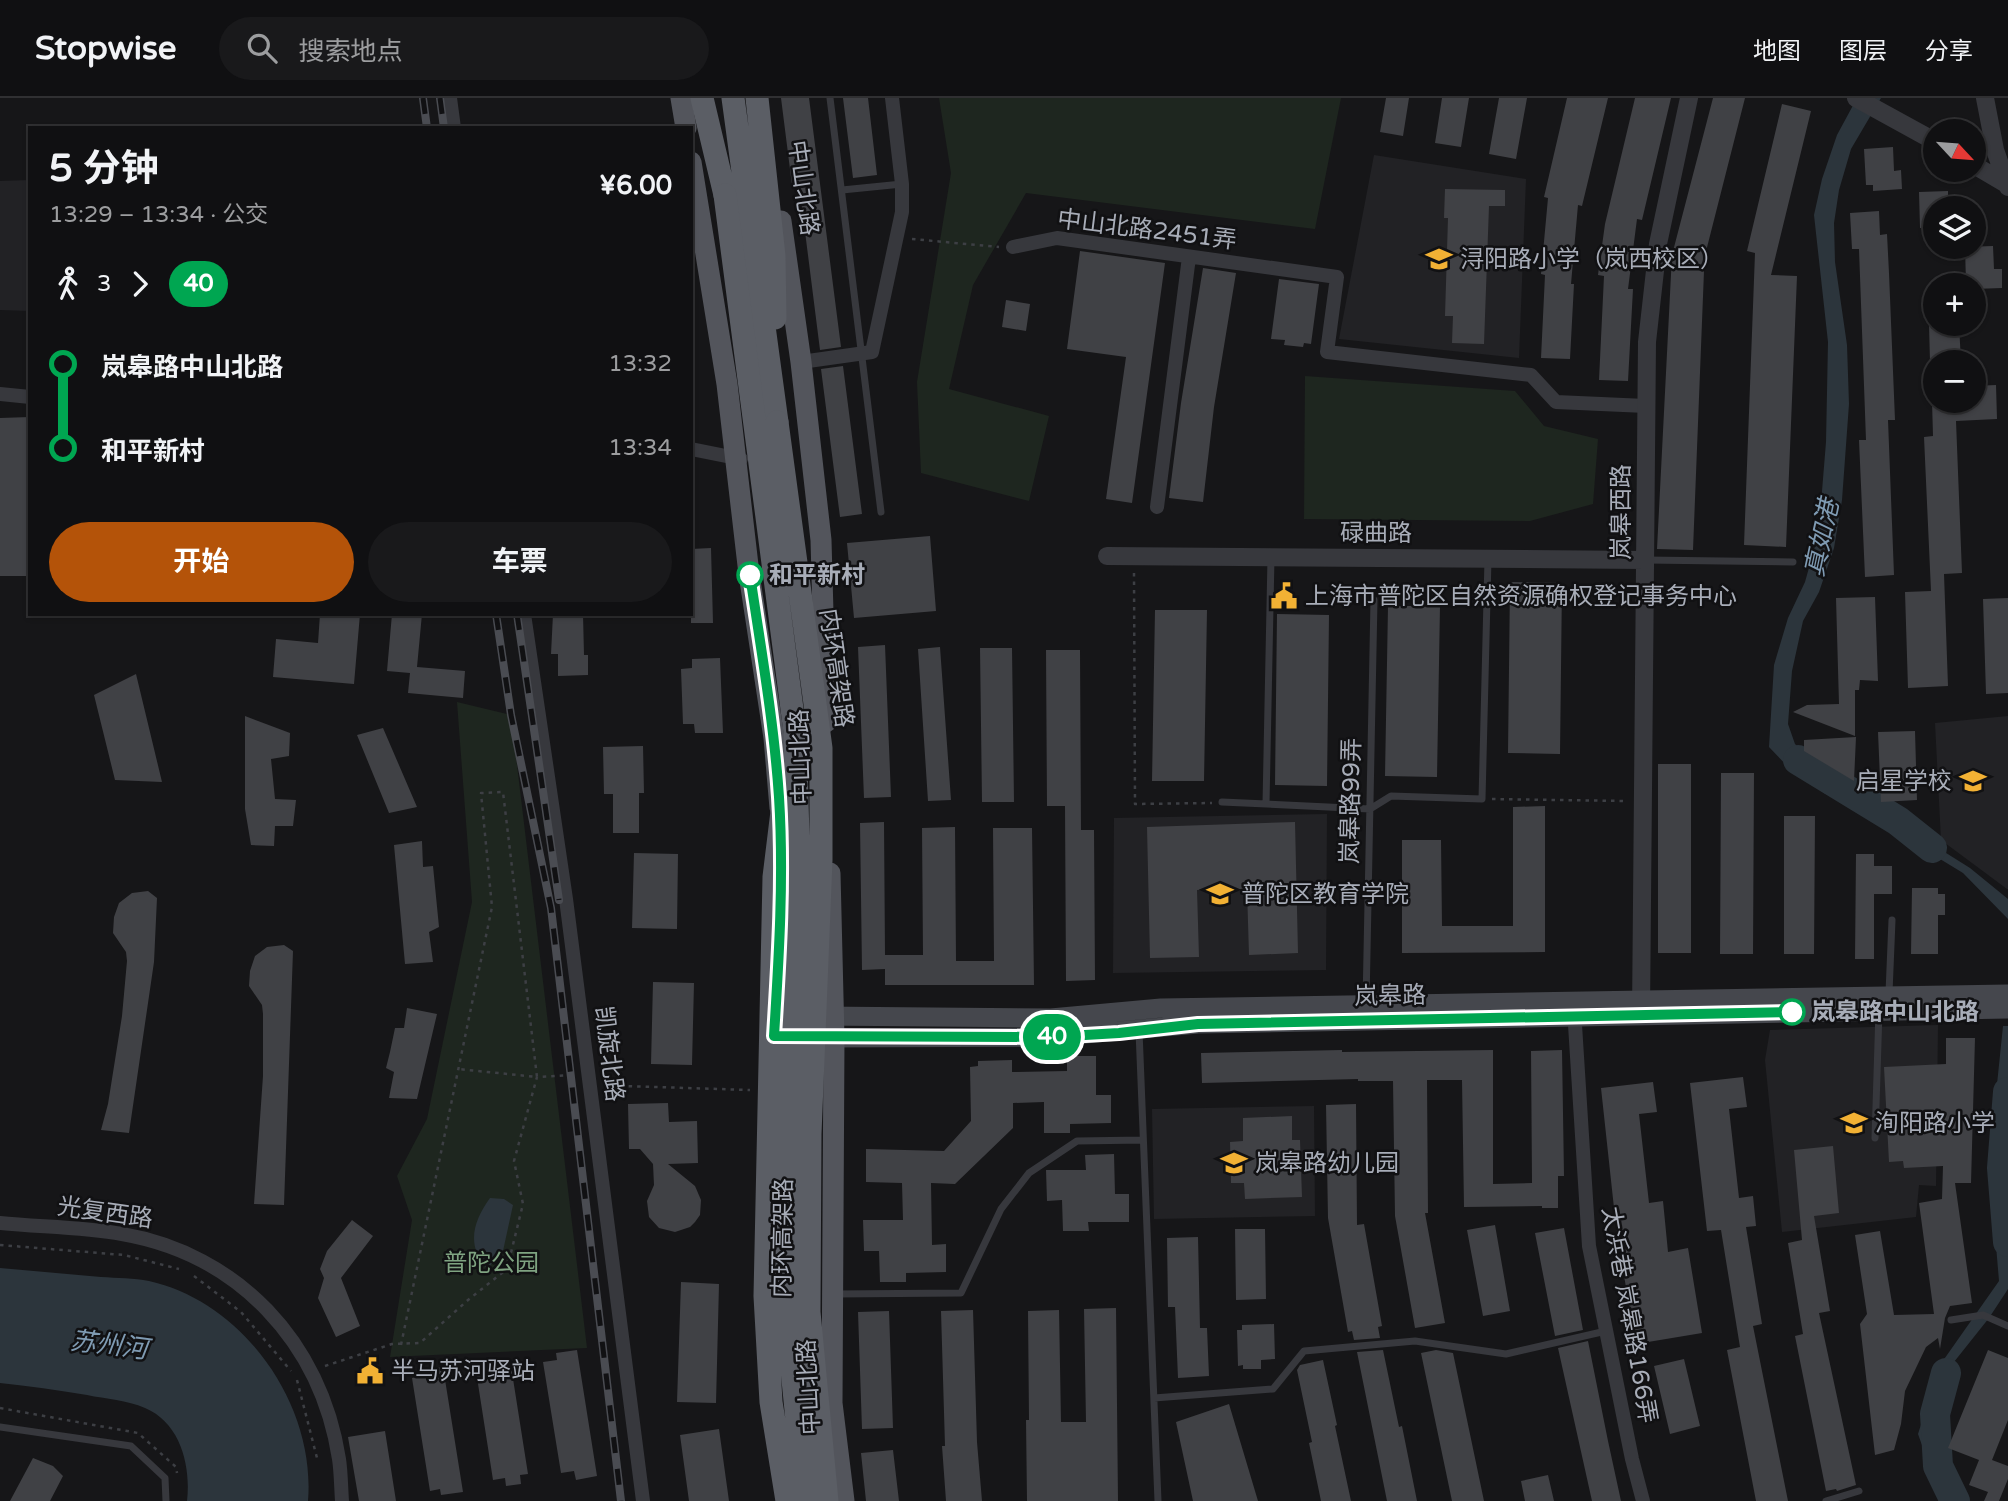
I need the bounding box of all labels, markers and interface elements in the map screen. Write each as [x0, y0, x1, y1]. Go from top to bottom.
search box [219, 17, 709, 80]
text: Stopwise [35, 29, 177, 68]
icon: search [243, 29, 281, 67]
text: 搜索地点 [299, 36, 403, 67]
text: 地图 [1753, 37, 1801, 66]
text: 图层 [1839, 37, 1887, 66]
text: 分享 [1925, 37, 1973, 66]
north arrow [1923, 119, 1986, 182]
map controls [1923, 119, 1986, 413]
street label: 中山北路 [782, 138, 824, 238]
text: 5 分钟 [49, 146, 159, 192]
text: ¥6.00 [599, 170, 672, 201]
button: layers [1923, 196, 1986, 259]
text: 13:29 – 13:34 · 公交 [49, 201, 268, 229]
street label: 中山北路2451弄 [1056, 205, 1238, 255]
school or university icon: 浔阳路小学（岚西校区） [1424, 244, 1454, 274]
place label: 浔阳路小学（岚西校区） [1460, 245, 1724, 274]
icon: walk [49, 265, 87, 303]
icon: forward [121, 265, 159, 303]
text: 40 [183, 269, 214, 298]
text: 3 [97, 270, 111, 298]
button: + [1923, 273, 1986, 336]
text: 13:32 [608, 350, 672, 378]
button: − [1923, 350, 1986, 413]
text: 岚皋路中山北路 [101, 352, 283, 383]
text: 13:34 [608, 434, 672, 462]
text: 和平新村 [101, 436, 205, 467]
street label: 岚皋西路 [1607, 464, 1636, 560]
water label: 真如港 [1799, 493, 1846, 579]
street label: 碌曲路 [1340, 519, 1412, 548]
button: 开始 [49, 522, 354, 602]
button: 车票 [368, 522, 672, 602]
place label: 和平新村 [769, 561, 865, 590]
marker: 和平新村 [737, 562, 763, 588]
public building icon: 上海市普陀区自然资源确权登记事务中心 [1269, 581, 1299, 611]
place label: 上海市普陀区自然资源确权登记事务中心 [1305, 582, 1737, 611]
street label: 内环高架路 [813, 607, 859, 729]
street label: 中山北路 [785, 709, 817, 805]
street label: 岚皋路99弄 [1335, 738, 1367, 864]
school or university icon: 启星学校 [1958, 766, 1988, 796]
place label: 启星学校 [1856, 767, 1952, 796]
school or university icon: 普陀区教育学院 [1205, 879, 1235, 909]
place label: 普陀区教育学院 [1241, 880, 1409, 909]
street label: 岚皋路 [1354, 981, 1426, 1011]
place label: 岚皋路中山北路 [1811, 998, 1979, 1027]
marker: 岚皋路中山北路 [1779, 999, 1805, 1025]
street label: 凯旋北路 [589, 1005, 629, 1103]
line badge: 40 [1020, 1014, 1084, 1060]
text: 40 [1037, 1022, 1067, 1051]
school or university icon: 洵阳路小学 [1839, 1108, 1869, 1138]
place label: 洵阳路小学 [1875, 1109, 1995, 1138]
school or university icon: 岚皋路幼儿园 [1219, 1148, 1249, 1178]
place label: 岚皋路幼儿园 [1255, 1149, 1399, 1178]
street label: 内环高架路 [767, 1178, 799, 1298]
street label: 光复西路 [55, 1192, 155, 1234]
street label: 太浜巷 岚皋路166弄 [1596, 1204, 1662, 1426]
park label: 普陀公园 [443, 1249, 539, 1278]
water label: 苏州河 [68, 1325, 155, 1366]
street label: 中山北路 [792, 1338, 826, 1436]
public building icon: 半马苏河驿站 [355, 1356, 385, 1386]
place label: 半马苏河驿站 [391, 1357, 535, 1386]

